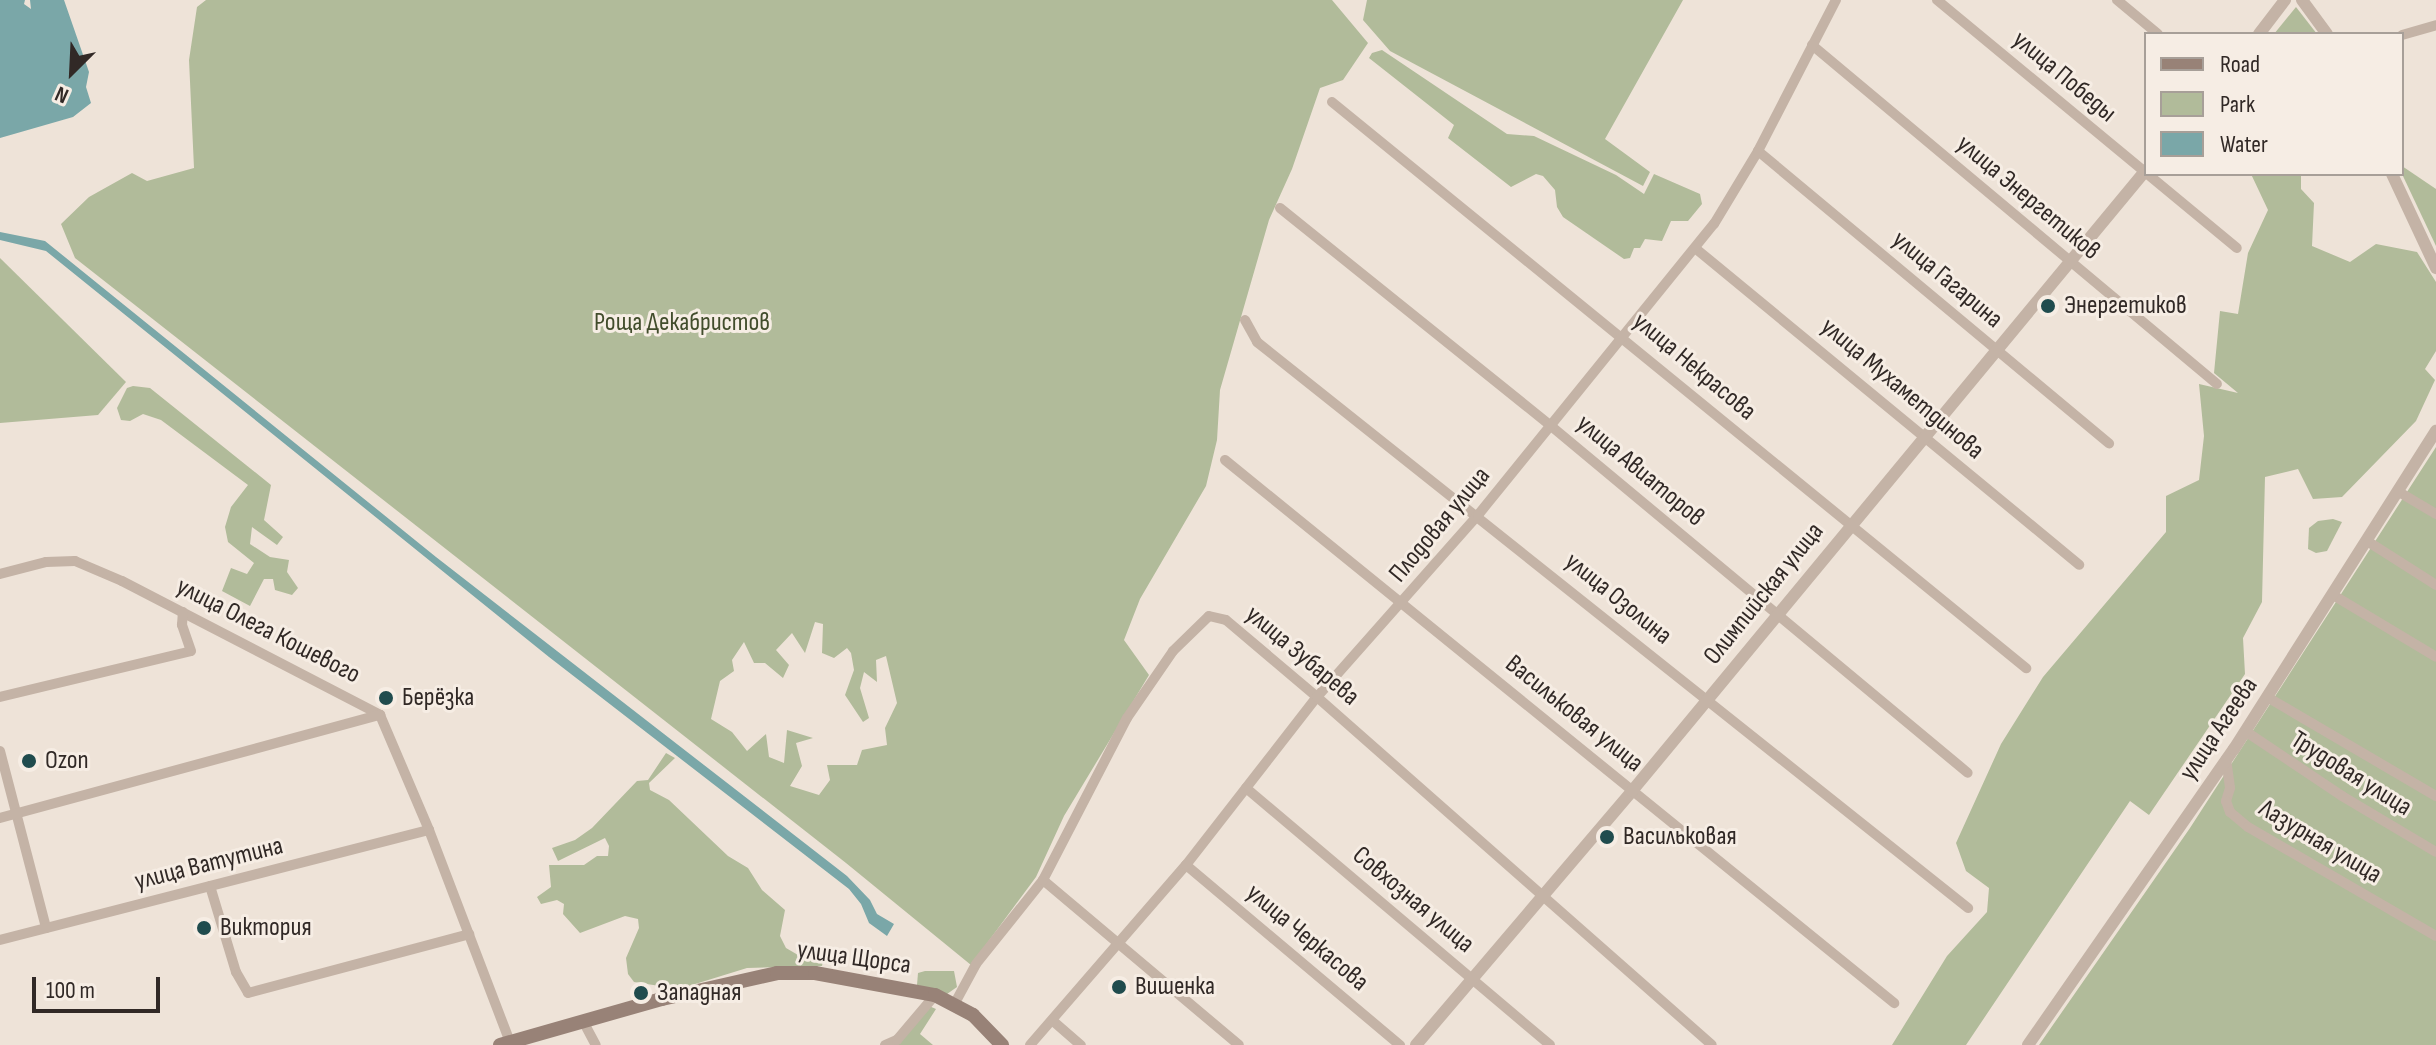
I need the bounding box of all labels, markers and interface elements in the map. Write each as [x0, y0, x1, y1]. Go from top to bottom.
street label: улица Победы [2006, 25, 2122, 129]
north arrow [32, 32, 112, 112]
legend [2144, 32, 2404, 176]
text: Road [2220, 50, 2260, 79]
text: N [51, 80, 73, 109]
text: Park [2220, 90, 2255, 119]
street label: улица Энергетиков [1950, 129, 2106, 267]
text: Water [2220, 130, 2268, 159]
street label: улица Гагарина [1885, 225, 2009, 335]
place label: Энергетиков [2064, 290, 2187, 322]
marker: Энергетиков [2039, 297, 2057, 315]
park label: Роща Декабристов [594, 307, 770, 339]
street label: улица Некрасова [1626, 307, 1762, 427]
street label: улица Мухаметдинова [1814, 312, 1990, 466]
street label: улица Авиаторов [1570, 409, 1710, 533]
street label: Плодовая улица [1383, 461, 1497, 589]
street label: Олимпийская улица [1697, 517, 1831, 671]
street label: улица Озолина [1558, 546, 1678, 652]
street label: улица Олега Кошевого [171, 571, 365, 691]
street label: улица Зубарева [1239, 599, 1365, 713]
street label: Васильковая улица [1499, 649, 1649, 779]
street label: улица Агеева [2173, 671, 2265, 787]
place label: Берёзка [402, 682, 474, 714]
marker: Берёзка [377, 689, 395, 707]
street label: Трудовая улица [2285, 725, 2417, 823]
place label: Ozon [45, 745, 89, 777]
marker: Ozon [20, 752, 38, 770]
street label: Лазурная улица [2253, 793, 2387, 891]
place label: Васильковая [1623, 821, 1737, 853]
marker: Васильковая [1598, 828, 1616, 846]
street label: улица Ватутина [132, 831, 286, 897]
street label: Совхозная улица [1346, 840, 1480, 960]
street label: улица Черкасова [1239, 878, 1375, 998]
place label: Виктория [220, 912, 312, 944]
marker: Виктория [195, 919, 213, 937]
street label: улица Щорса [795, 935, 913, 981]
scale bar [36, 961, 164, 1011]
place label: Вишенка [1135, 971, 1215, 1003]
text: 100 m [46, 976, 95, 1005]
place label: Западная [657, 977, 741, 1009]
marker: Вишенка [1110, 978, 1128, 996]
marker: Западная [632, 984, 650, 1002]

